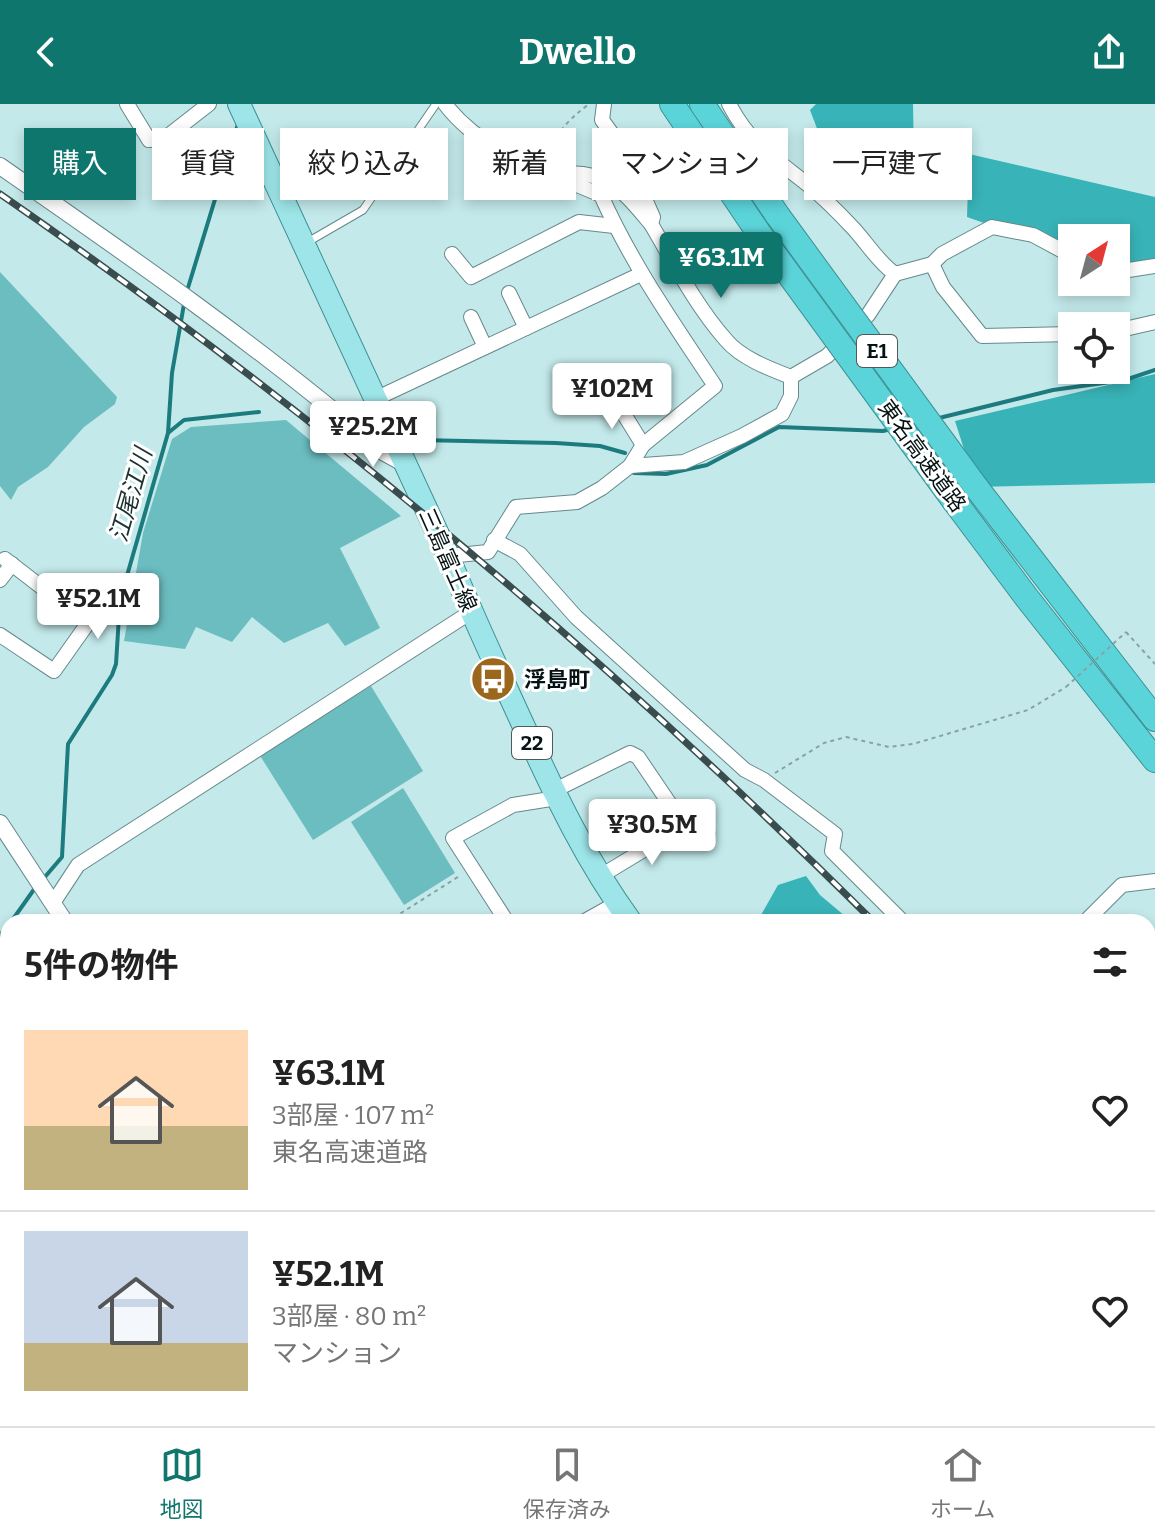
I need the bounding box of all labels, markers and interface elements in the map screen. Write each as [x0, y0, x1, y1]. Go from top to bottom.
icon: back [24, 30, 68, 74]
text: Dwello [519, 30, 636, 74]
icon: share [1087, 30, 1131, 74]
chip: 購入 [24, 128, 136, 200]
chip: 賃貸 [152, 128, 264, 200]
chip: 絞り込み [280, 128, 448, 200]
chip: 新着 [464, 128, 576, 200]
chip: マンション [592, 128, 788, 200]
chip: 一戸建て [804, 128, 972, 200]
north arrow [1058, 224, 1130, 296]
map controls [1058, 224, 1130, 384]
pin: ¥63.1M [656, 232, 786, 300]
text: ¥63.1M [678, 242, 764, 273]
button: locate [1058, 312, 1130, 384]
road number: E1 [857, 335, 897, 367]
pin: ¥102M [556, 363, 668, 431]
text: ¥102M [570, 373, 654, 404]
street label: 東名高速道路 [872, 395, 972, 517]
pin: ¥25.2M [308, 401, 438, 469]
text: ¥25.2M [328, 411, 418, 442]
water label: 江尾江川 [104, 442, 159, 545]
street label: 三島富士線 [413, 504, 483, 616]
pin: ¥52.1M [33, 573, 163, 641]
text: ¥52.1M [55, 583, 141, 614]
bus stop icon: 浮島町 [469, 655, 517, 703]
place label: 浮島町 [524, 666, 590, 693]
road number: 22 [512, 727, 552, 759]
pin: ¥30.5M [587, 799, 717, 867]
text: ¥30.5M [607, 809, 697, 840]
icon: filters [1088, 940, 1132, 984]
text: 5件の物件 [24, 945, 179, 986]
text: ¥63.1M [272, 1053, 385, 1094]
icon: home [88, 1062, 184, 1158]
icon: heart [1088, 1088, 1132, 1132]
text: 3部屋 · 107 m² [272, 1100, 434, 1131]
text: 東名高速道路 [272, 1137, 428, 1168]
text: ¥52.1M [272, 1254, 384, 1295]
icon: home [88, 1263, 184, 1359]
icon: heart [1088, 1289, 1132, 1333]
text: 3部屋 · 80 m² [272, 1301, 426, 1332]
text: マンション [272, 1338, 402, 1369]
tab: 地図 [160, 1443, 204, 1523]
tab: 保存済み [523, 1443, 611, 1523]
tab: ホーム [930, 1443, 995, 1523]

